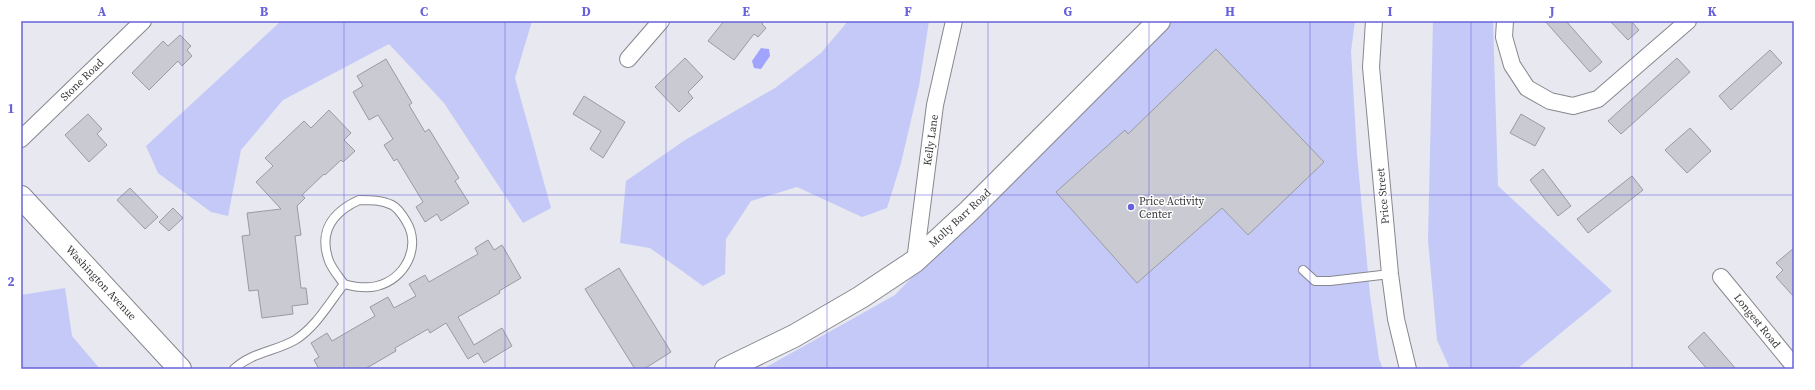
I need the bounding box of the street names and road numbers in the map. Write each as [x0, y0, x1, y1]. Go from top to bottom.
street label: Stone Road [57, 55, 108, 104]
street label: Kelly Lane [920, 113, 942, 167]
street label: Price Street [1373, 167, 1393, 225]
street label: Molly Barr Road [926, 185, 995, 251]
street label: Washington Avenue [62, 242, 140, 324]
street label: Longest Road [1730, 291, 1784, 352]

